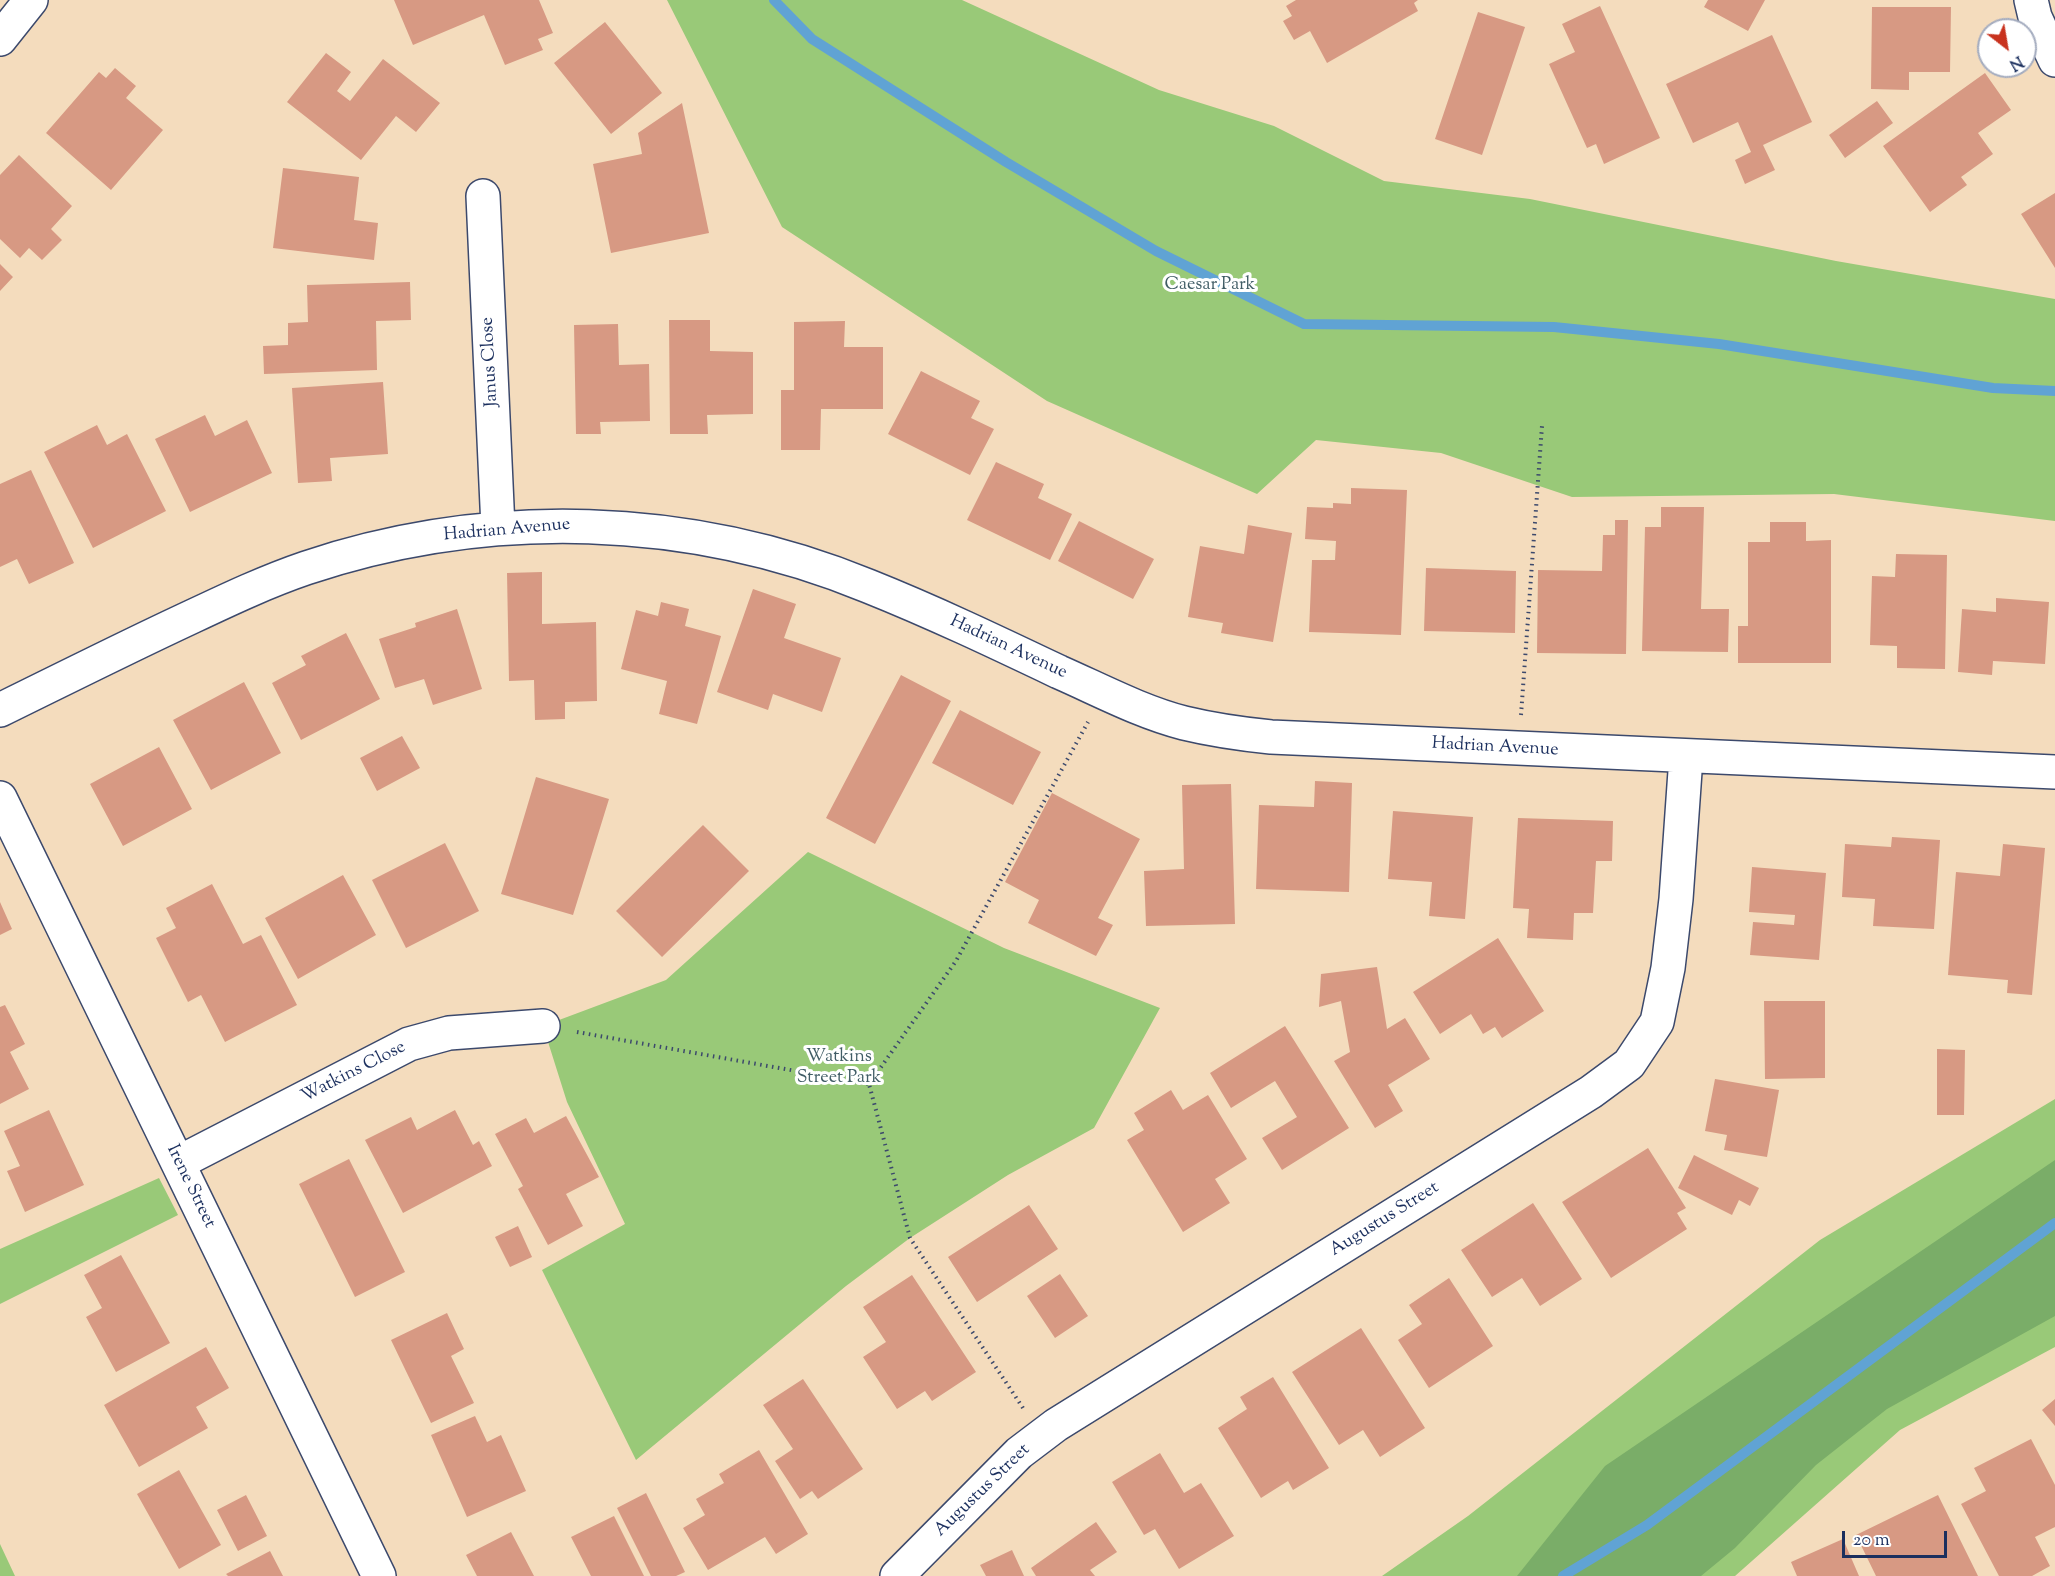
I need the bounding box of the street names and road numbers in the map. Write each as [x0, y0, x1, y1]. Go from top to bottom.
street label: Janus Close [478, 317, 504, 407]
street label: Hadrian Avenue [443, 515, 571, 547]
street label: Hadrian Avenue [946, 611, 1070, 685]
street label: Hadrian Avenue [1431, 734, 1559, 762]
street label: Watkins Close [298, 1037, 410, 1109]
street label: Irene Street [161, 1142, 219, 1232]
street label: Augustus Street [1326, 1178, 1444, 1262]
street label: Augustus Street [931, 1440, 1035, 1542]

